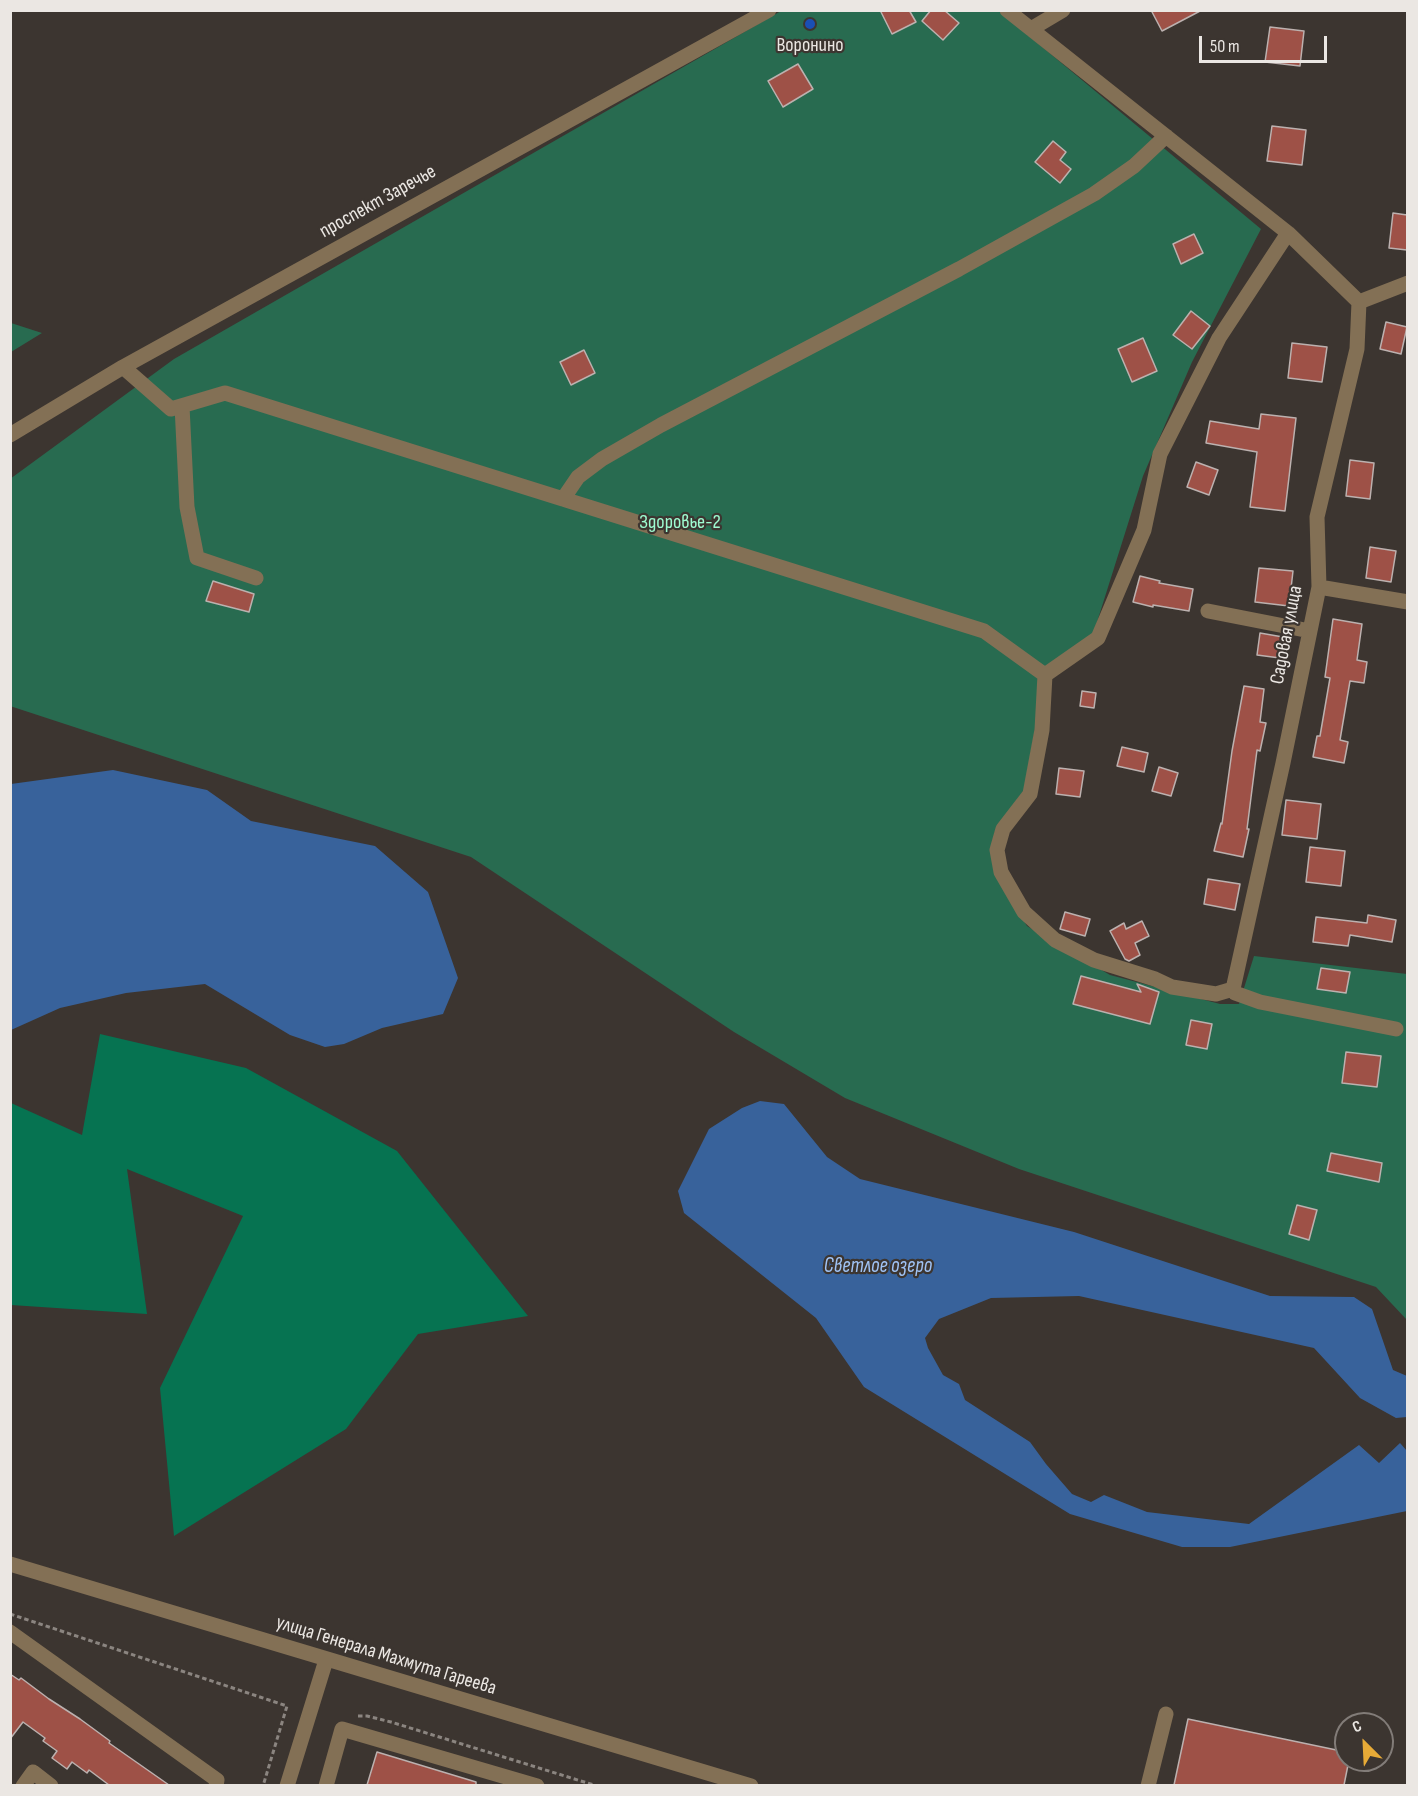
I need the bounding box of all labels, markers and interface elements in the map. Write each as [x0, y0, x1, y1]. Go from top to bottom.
marker: Воронино [803, 17, 817, 31]
scale bar [1202, 24, 1330, 62]
place label: Воронино [776, 34, 844, 58]
text: 50 m [1210, 36, 1240, 57]
street label: проспект Заречье [315, 160, 441, 244]
park label: Здоровье-2 [639, 511, 721, 535]
street label: Садовая улица [1266, 584, 1308, 686]
water label: Светлое озеро [824, 1254, 932, 1280]
street label: улица Генерала Махмута Гареева [273, 1611, 499, 1701]
north arrow [1334, 1712, 1394, 1772]
text: С [1350, 1717, 1365, 1737]

